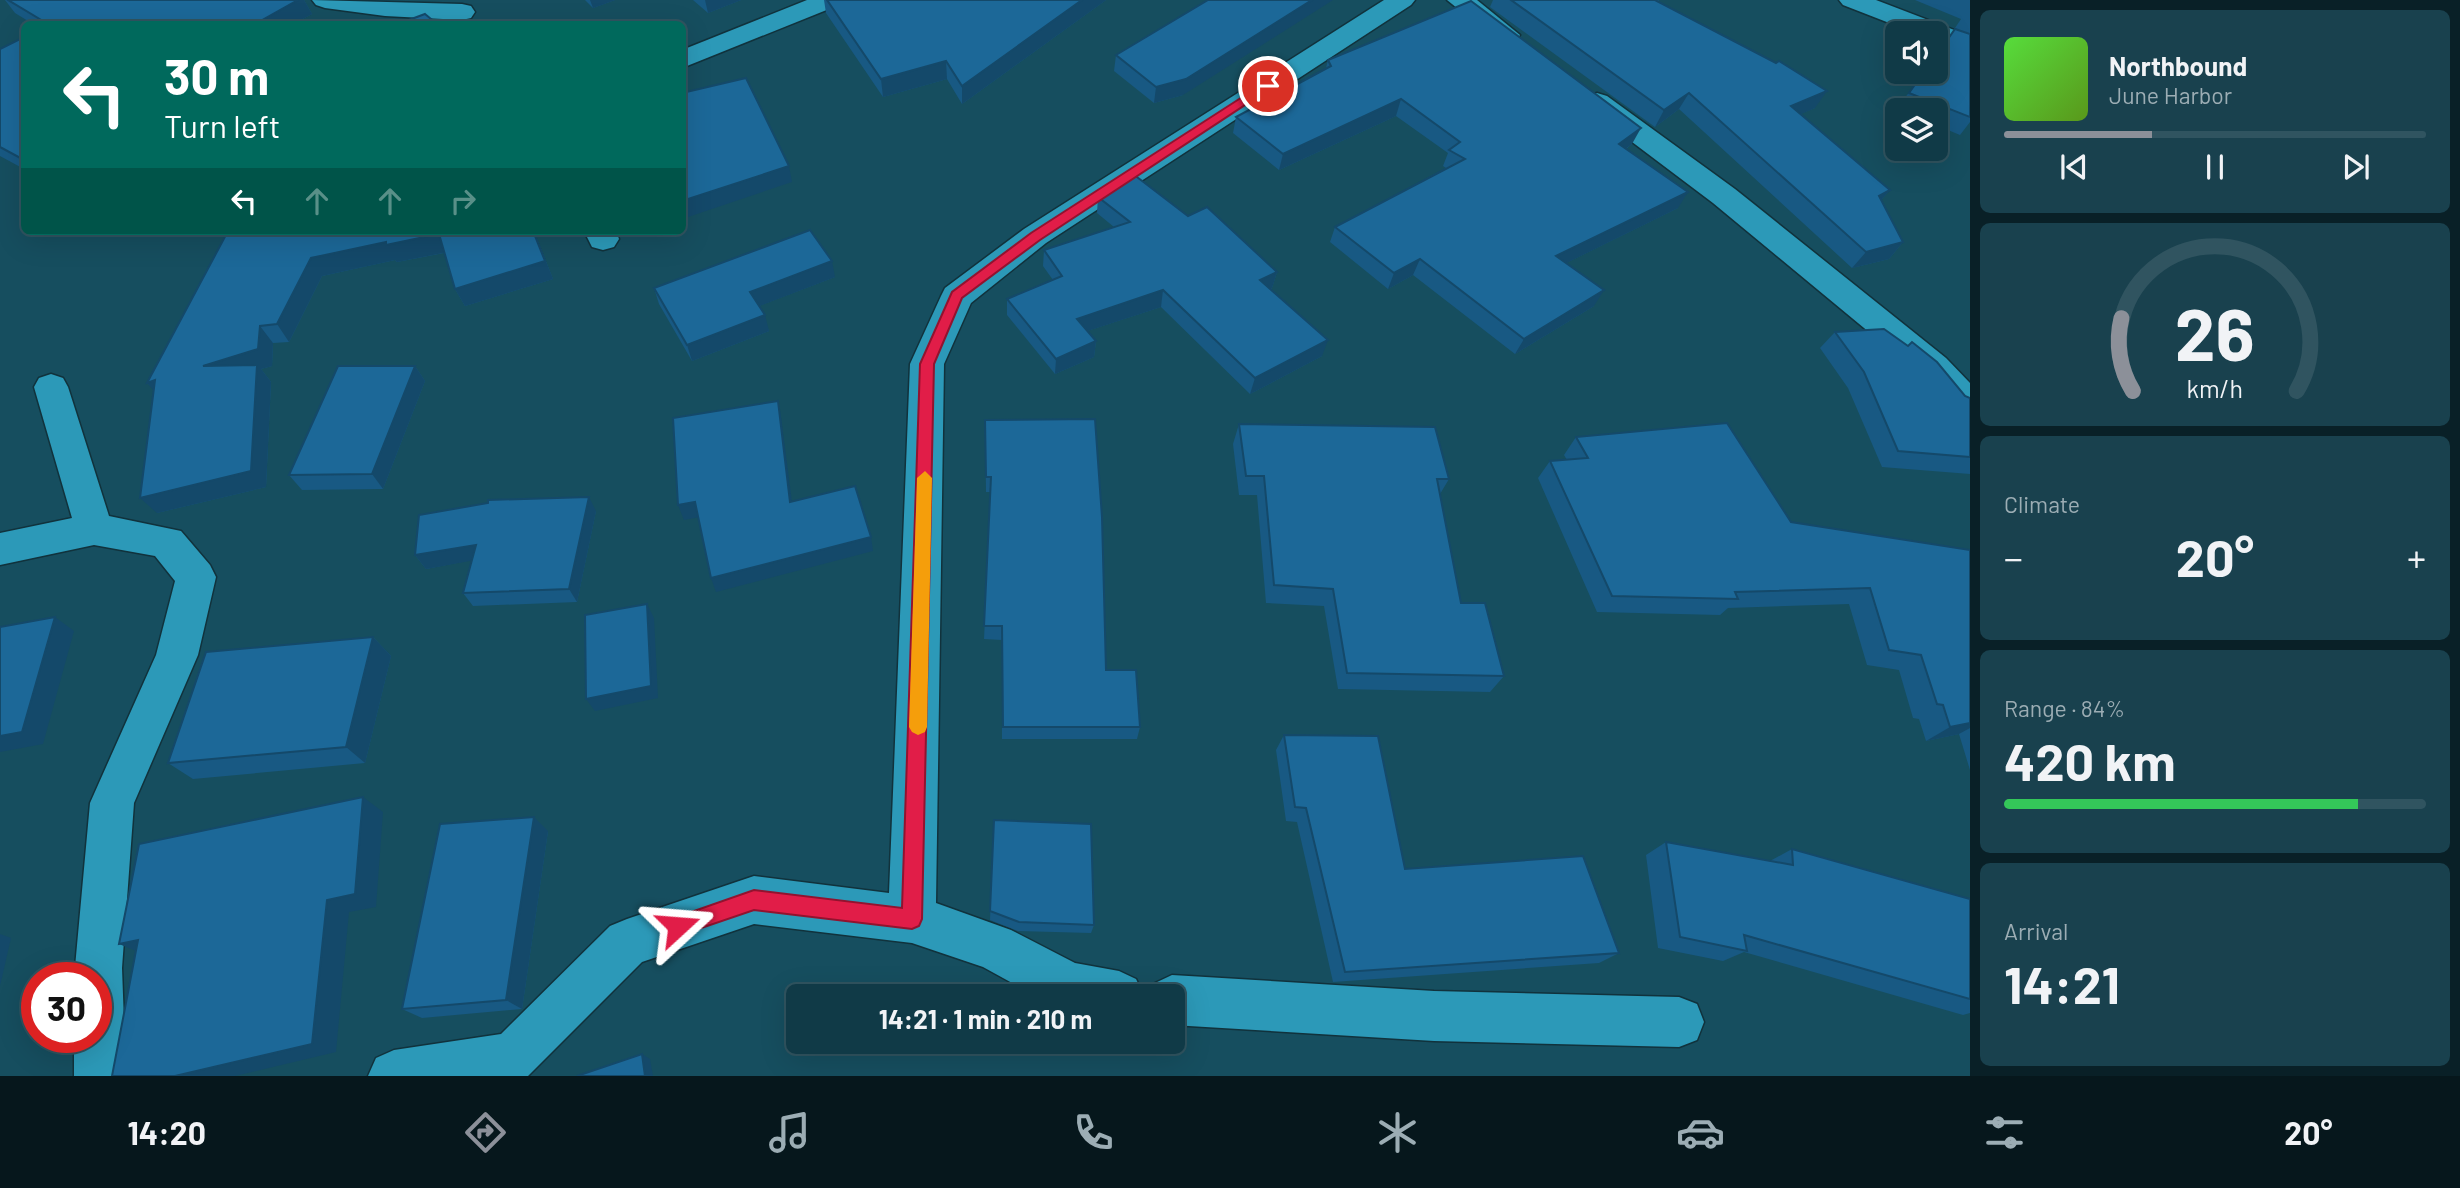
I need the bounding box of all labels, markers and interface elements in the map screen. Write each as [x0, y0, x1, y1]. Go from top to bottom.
map controls [1885, 21, 1948, 161]
button: sound [1885, 21, 1948, 84]
text: 30 m [164, 46, 269, 105]
icon: left [49, 49, 140, 140]
text: Northbound [2109, 50, 2247, 81]
pin [1238, 56, 1298, 116]
icon: arrive [1249, 67, 1287, 105]
text: June Harbor [2109, 81, 2232, 109]
button: layers [1885, 98, 1948, 161]
text: Turn left [164, 106, 281, 144]
icon: previous [2055, 148, 2093, 186]
icon: pause [2196, 148, 2234, 186]
icon: next [2337, 148, 2375, 186]
icon: left [225, 182, 263, 220]
icon: ahead [298, 182, 336, 220]
icon: ahead [371, 182, 409, 220]
icon: right [444, 182, 482, 220]
text: 26 [2175, 288, 2255, 376]
text: km/h [2187, 373, 2243, 403]
text: Climate [2004, 490, 2080, 518]
text: 20° [2176, 525, 2254, 587]
text: − [2004, 534, 2023, 580]
text: + [2407, 534, 2426, 580]
text: Range · 84% [2004, 694, 2125, 722]
text: 420 km [2004, 729, 2176, 791]
position arrow [641, 889, 715, 963]
text: Arrival [2004, 917, 2068, 945]
text: 14:21 [2004, 952, 2120, 1014]
speed limit sign: 30 [21, 962, 112, 1053]
text: 14:21 · 1 min · 210 m [879, 1003, 1092, 1034]
icon: directions [461, 1108, 510, 1157]
icon: music [765, 1108, 814, 1157]
icon: phone [1069, 1108, 1118, 1157]
icon: climate [1373, 1108, 1422, 1157]
icon: car [1676, 1108, 1725, 1157]
icon: filters [1980, 1108, 2029, 1157]
text: 14:20 [127, 1113, 206, 1151]
text: 20° [2284, 1113, 2333, 1151]

